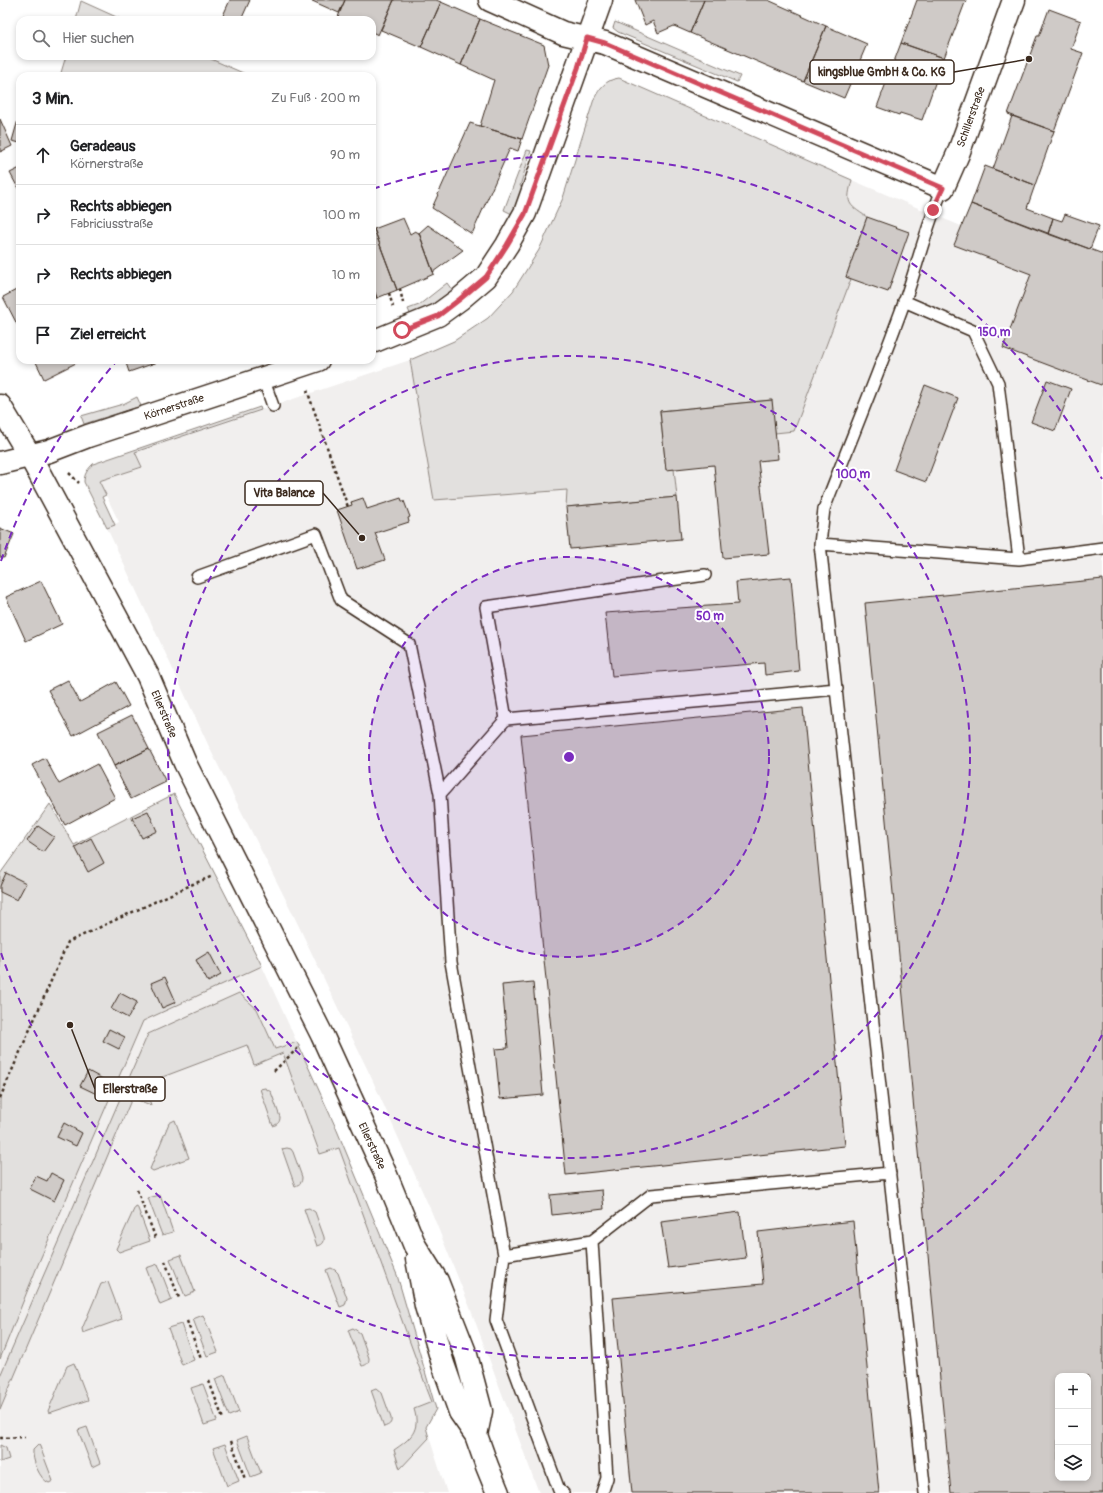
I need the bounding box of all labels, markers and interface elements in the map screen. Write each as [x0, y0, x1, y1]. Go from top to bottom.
search box [16, 16, 376, 60]
icon: search [30, 27, 52, 49]
text: Hier suchen [62, 29, 134, 48]
callout: kingsblue GmbH & Co. KG [810, 60, 954, 84]
text: kingsblue GmbH & Co. KG [817, 65, 946, 80]
street label: Schillerstraße [954, 84, 988, 149]
text: 3 Min. [32, 88, 74, 109]
text: Zu Fuß · 200 m [271, 90, 360, 106]
text: Geradeaus [70, 137, 136, 156]
icon: ahead [32, 144, 54, 166]
text: 90 m [330, 147, 360, 163]
text: Körnerstraße [70, 156, 143, 172]
text: Rechts abbiegen [70, 197, 172, 216]
route end [924, 201, 942, 219]
icon: right [32, 204, 54, 226]
text: 100 m [323, 207, 360, 223]
text: Fabriciusstraße [70, 216, 153, 232]
icon: right [32, 264, 54, 286]
text: Rechts abbiegen [70, 265, 172, 284]
text: 10 m [332, 267, 360, 283]
route start [393, 321, 411, 339]
icon: arrive [32, 324, 54, 346]
text: Ziel erreicht [70, 325, 146, 344]
text: 150 m [978, 325, 1011, 340]
street label: Körnerstraße [143, 391, 206, 423]
text: 100 m [836, 467, 871, 482]
callout: Vita Balance [245, 481, 323, 505]
text: Vita Balance [253, 486, 316, 501]
text: 50 m [696, 609, 724, 624]
street label: Ellerstraße [148, 688, 180, 740]
centre of rings [562, 750, 576, 764]
callout: Ellerstraße [95, 1077, 165, 1101]
text: Ellerstraße [103, 1082, 158, 1097]
street label: Ellerstraße [356, 1121, 389, 1172]
map controls [1055, 1373, 1091, 1481]
button: + [1055, 1373, 1091, 1409]
button: − [1055, 1409, 1091, 1445]
button: layers [1055, 1445, 1091, 1481]

